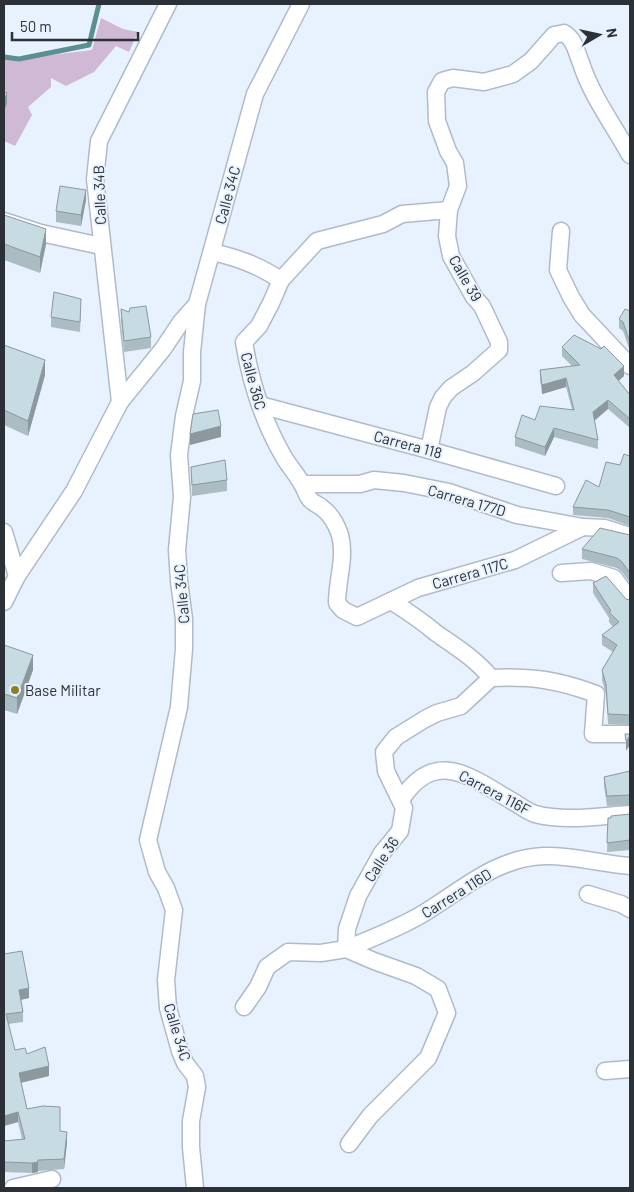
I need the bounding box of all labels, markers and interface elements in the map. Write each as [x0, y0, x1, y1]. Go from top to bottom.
scale bar [12, 10, 139, 42]
north arrow [574, 10, 624, 60]
text: 50 m [20, 17, 52, 35]
text: N [603, 27, 621, 39]
street label: Calle 34C [211, 164, 243, 226]
street label: Calle 34B [89, 165, 109, 225]
street label: Calle 39 [446, 252, 486, 304]
street label: Calle 36C [238, 350, 270, 412]
street label: Carrera 118 [372, 426, 444, 462]
street label: Carrera 177D [426, 480, 508, 520]
street label: Carrera 117C [430, 554, 510, 592]
street label: Calle 34C [169, 564, 193, 624]
place label: Base Militar [25, 681, 101, 699]
marker: Base Militar [9, 684, 21, 696]
street label: Carrera 116F [456, 766, 534, 819]
street label: Calle 36 [360, 833, 402, 885]
street label: Carrera 116D [418, 864, 494, 922]
street label: Calle 34C [161, 1001, 195, 1063]

